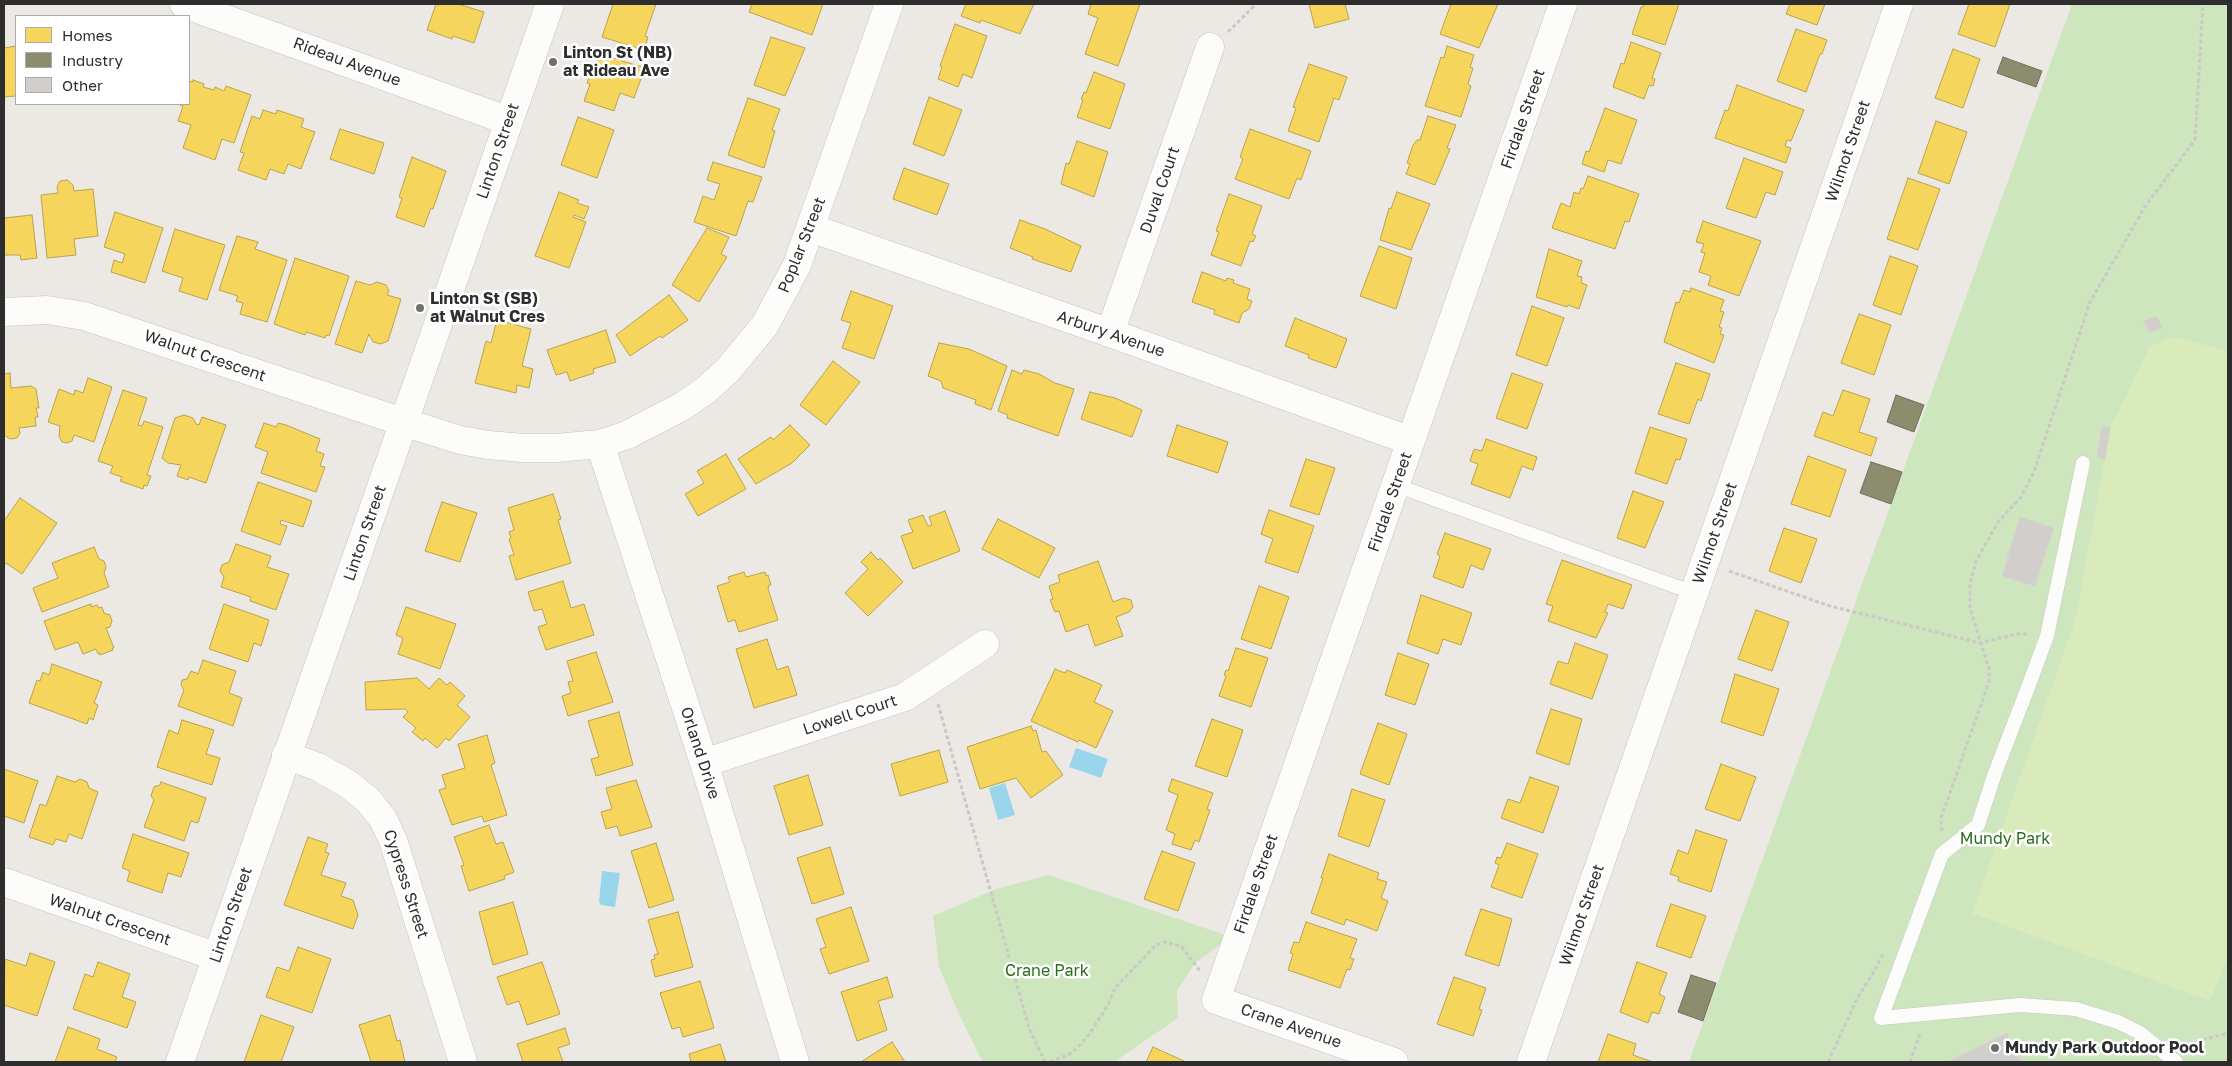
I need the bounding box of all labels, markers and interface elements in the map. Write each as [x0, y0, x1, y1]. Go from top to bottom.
legend [15, 15, 190, 105]
text: Homes [62, 26, 112, 44]
street label: Rideau Avenue [290, 34, 404, 90]
place label: Linton St (NB) at Rideau Ave [563, 43, 672, 81]
text: Industry [62, 51, 123, 69]
marker: Linton St (NB) at Rideau Ave [547, 56, 559, 68]
street label: Firdale Street [1497, 67, 1549, 171]
text: Other [62, 76, 103, 94]
street label: Wilmot Street [1822, 98, 1874, 204]
street label: Linton Street [473, 100, 523, 202]
street label: Duval Court [1136, 144, 1184, 236]
street label: Poplar Street [774, 194, 830, 296]
place label: Linton St (SB) at Walnut Cres [430, 289, 545, 327]
marker: Linton St (SB) at Walnut Cres [414, 302, 426, 314]
street label: Arbury Avenue [1055, 307, 1167, 361]
street label: Walnut Crescent [142, 326, 268, 386]
street label: Firdale Street [1364, 450, 1416, 554]
street label: Wilmot Street [1689, 480, 1741, 586]
street label: Linton Street [340, 482, 390, 584]
street label: Lowell Court [801, 691, 899, 739]
street label: Orland Drive [676, 705, 724, 801]
street label: Cypress Street [379, 827, 433, 941]
park label: Mundy Park [1960, 829, 2050, 849]
street label: Firdale Street [1230, 832, 1282, 936]
street label: Wilmot Street [1556, 862, 1608, 968]
street label: Linton Street [206, 864, 256, 966]
street label: Walnut Crescent [47, 890, 173, 950]
park label: Crane Park [1005, 961, 1089, 981]
street label: Crane Avenue [1238, 1000, 1344, 1052]
place label: Mundy Park Outdoor Pool [2005, 1038, 2204, 1058]
marker: Mundy Park Outdoor Pool [1989, 1042, 2001, 1054]

